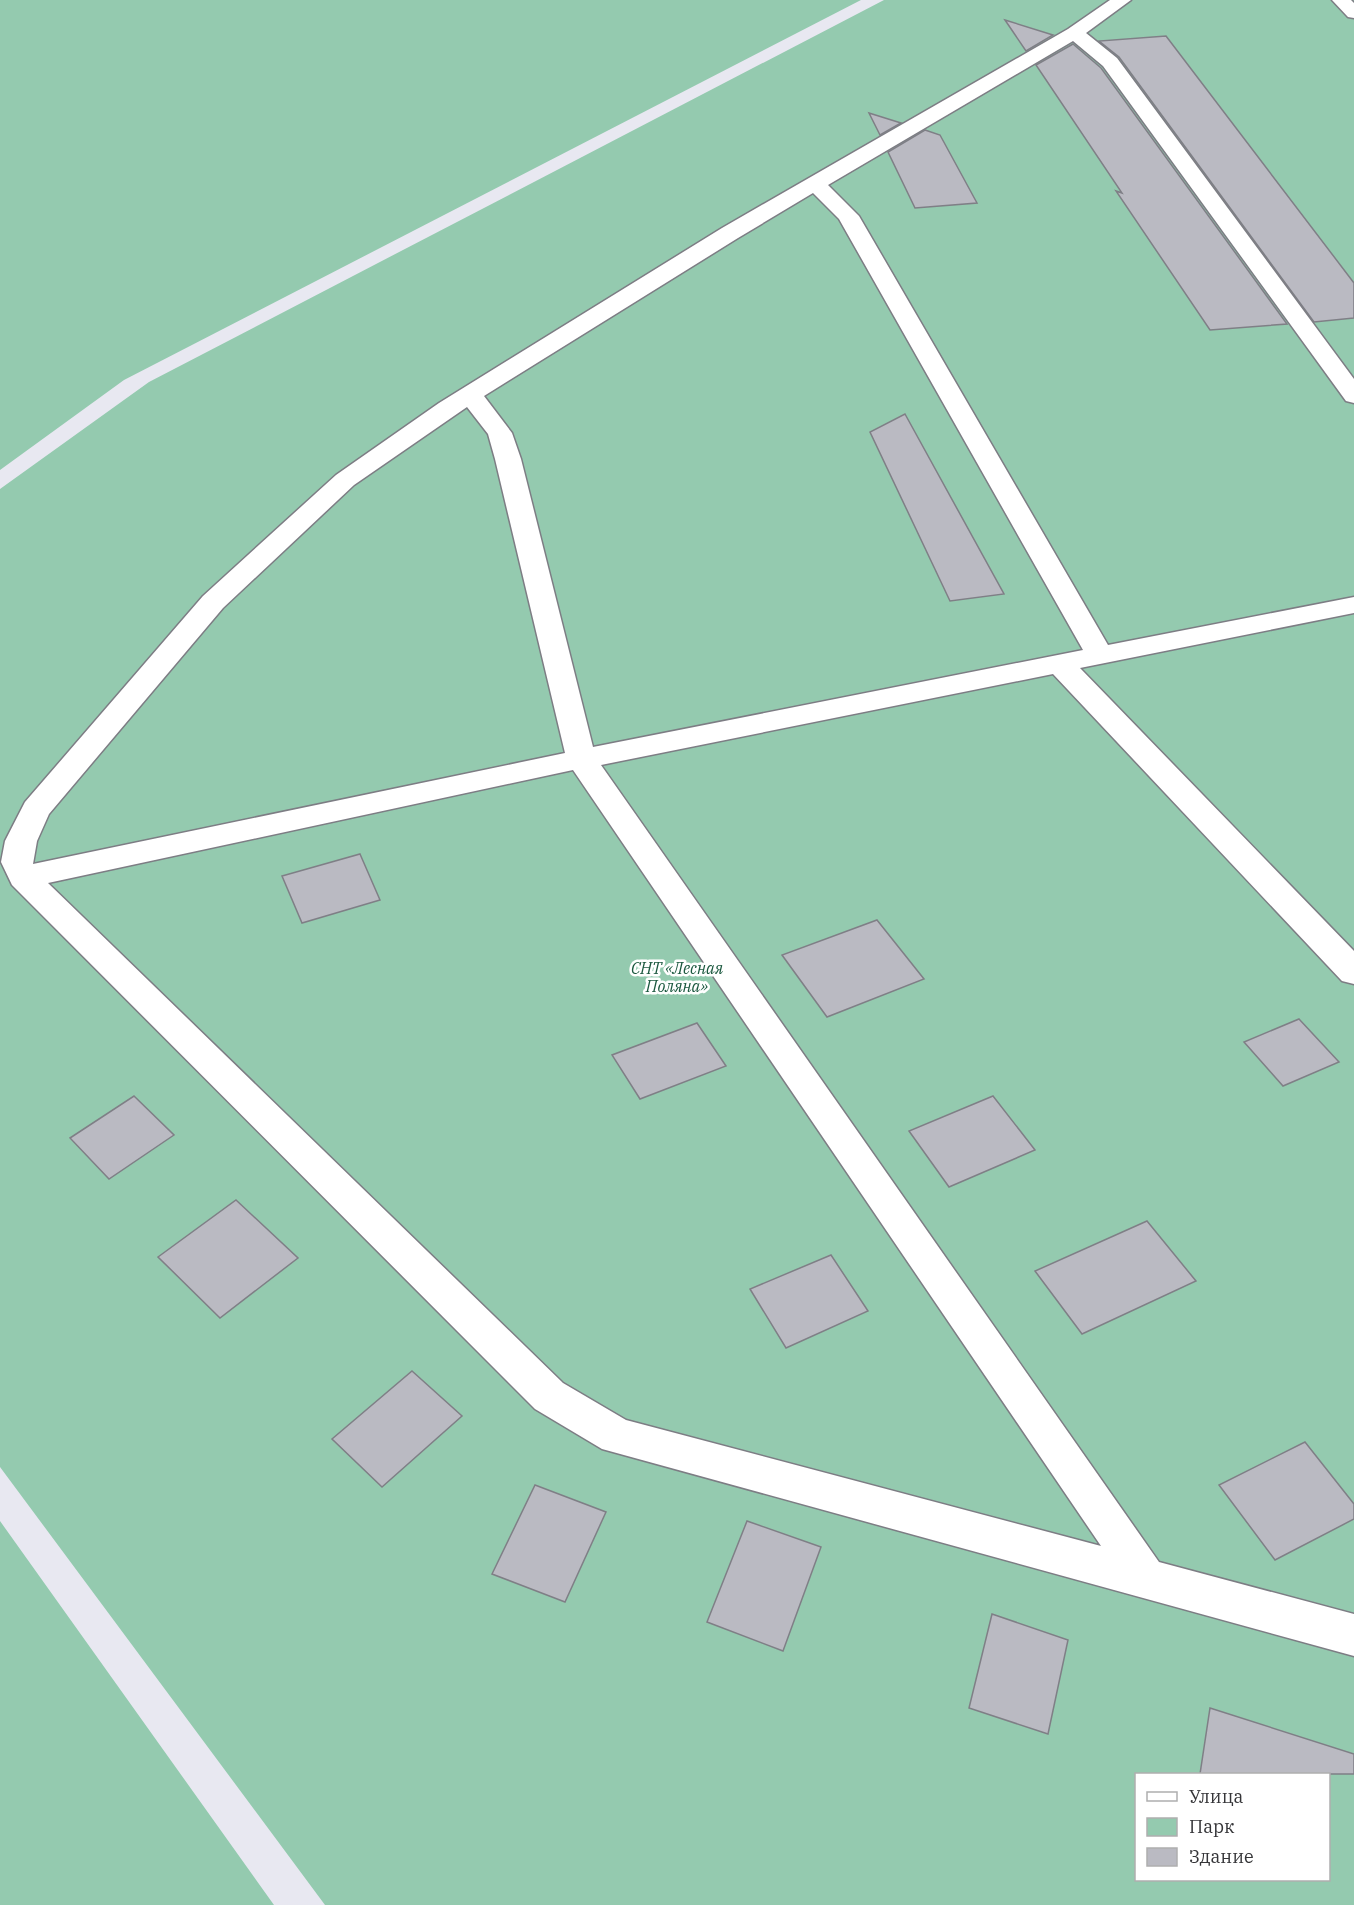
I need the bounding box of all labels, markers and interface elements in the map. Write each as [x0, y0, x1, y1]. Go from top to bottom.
park label: СНТ «Лесная Поляна» [631, 958, 724, 996]
legend [1135, 1773, 1330, 1881]
text: Улица [1189, 1785, 1244, 1808]
text: Парк [1189, 1815, 1235, 1838]
text: Здание [1189, 1845, 1254, 1868]

